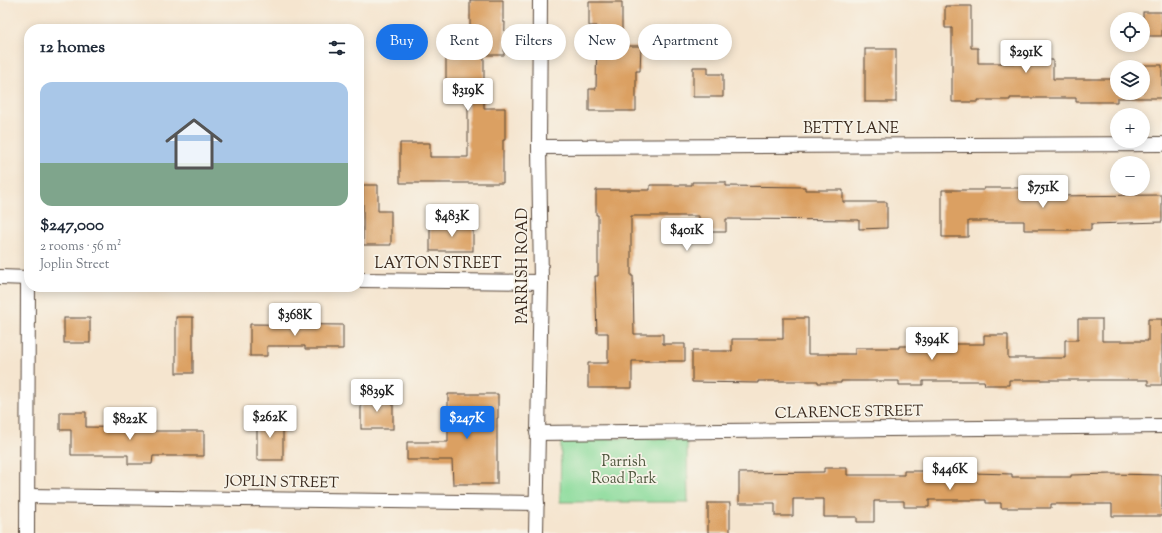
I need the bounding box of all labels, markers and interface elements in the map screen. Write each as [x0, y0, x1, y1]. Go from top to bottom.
map controls [1110, 12, 1150, 196]
button: locate [1110, 12, 1150, 52]
chip: Buy [376, 24, 428, 60]
chip: Rent [436, 24, 493, 60]
chip: Filters [501, 24, 566, 60]
chip: New [574, 24, 630, 60]
chip: Apartment [638, 24, 732, 60]
text: 12 homes [40, 36, 105, 60]
icon: filters [326, 37, 348, 59]
pin: $291K [998, 40, 1054, 74]
text: $291K [1009, 44, 1043, 62]
button: layers [1110, 60, 1150, 100]
pin: $319K [440, 78, 496, 112]
text: $319K [452, 82, 484, 100]
icon: home [158, 108, 230, 180]
button: + [1110, 108, 1150, 148]
street label: BETTY LANE [803, 119, 899, 140]
button: − [1110, 156, 1150, 196]
pin: $751K [1015, 175, 1071, 209]
text: $751K [1027, 179, 1059, 197]
pin: $483K [424, 204, 480, 238]
text: $483K [435, 208, 469, 226]
street label: PARRISH ROAD [513, 208, 534, 324]
text: $247,000 [40, 214, 104, 238]
pin: $401K [659, 218, 715, 252]
text: $401K [670, 222, 704, 240]
text: 2 rooms · 56 m² [40, 238, 121, 256]
street label: LAYTON STREET [375, 254, 502, 275]
text: Joplin Street [40, 256, 109, 274]
pin: $368K [267, 303, 323, 337]
text: $368K [278, 307, 312, 325]
pin: $394K [904, 327, 960, 361]
text: $394K [915, 331, 949, 349]
pin: $839K [349, 379, 405, 413]
text: $839K [360, 383, 394, 401]
street label: CLARENCE STREET [775, 401, 924, 425]
pin: $262K [242, 405, 298, 439]
pin: $247K [439, 406, 495, 440]
pin: $822K [102, 407, 158, 441]
text: $262K [253, 409, 287, 427]
text: $247K [449, 410, 485, 428]
text: $822K [113, 411, 147, 429]
park label: Parrish Road Park [591, 452, 657, 490]
pin: $446K [922, 457, 978, 491]
text: $446K [932, 461, 968, 479]
street label: JOPLIN STREET [224, 471, 339, 494]

